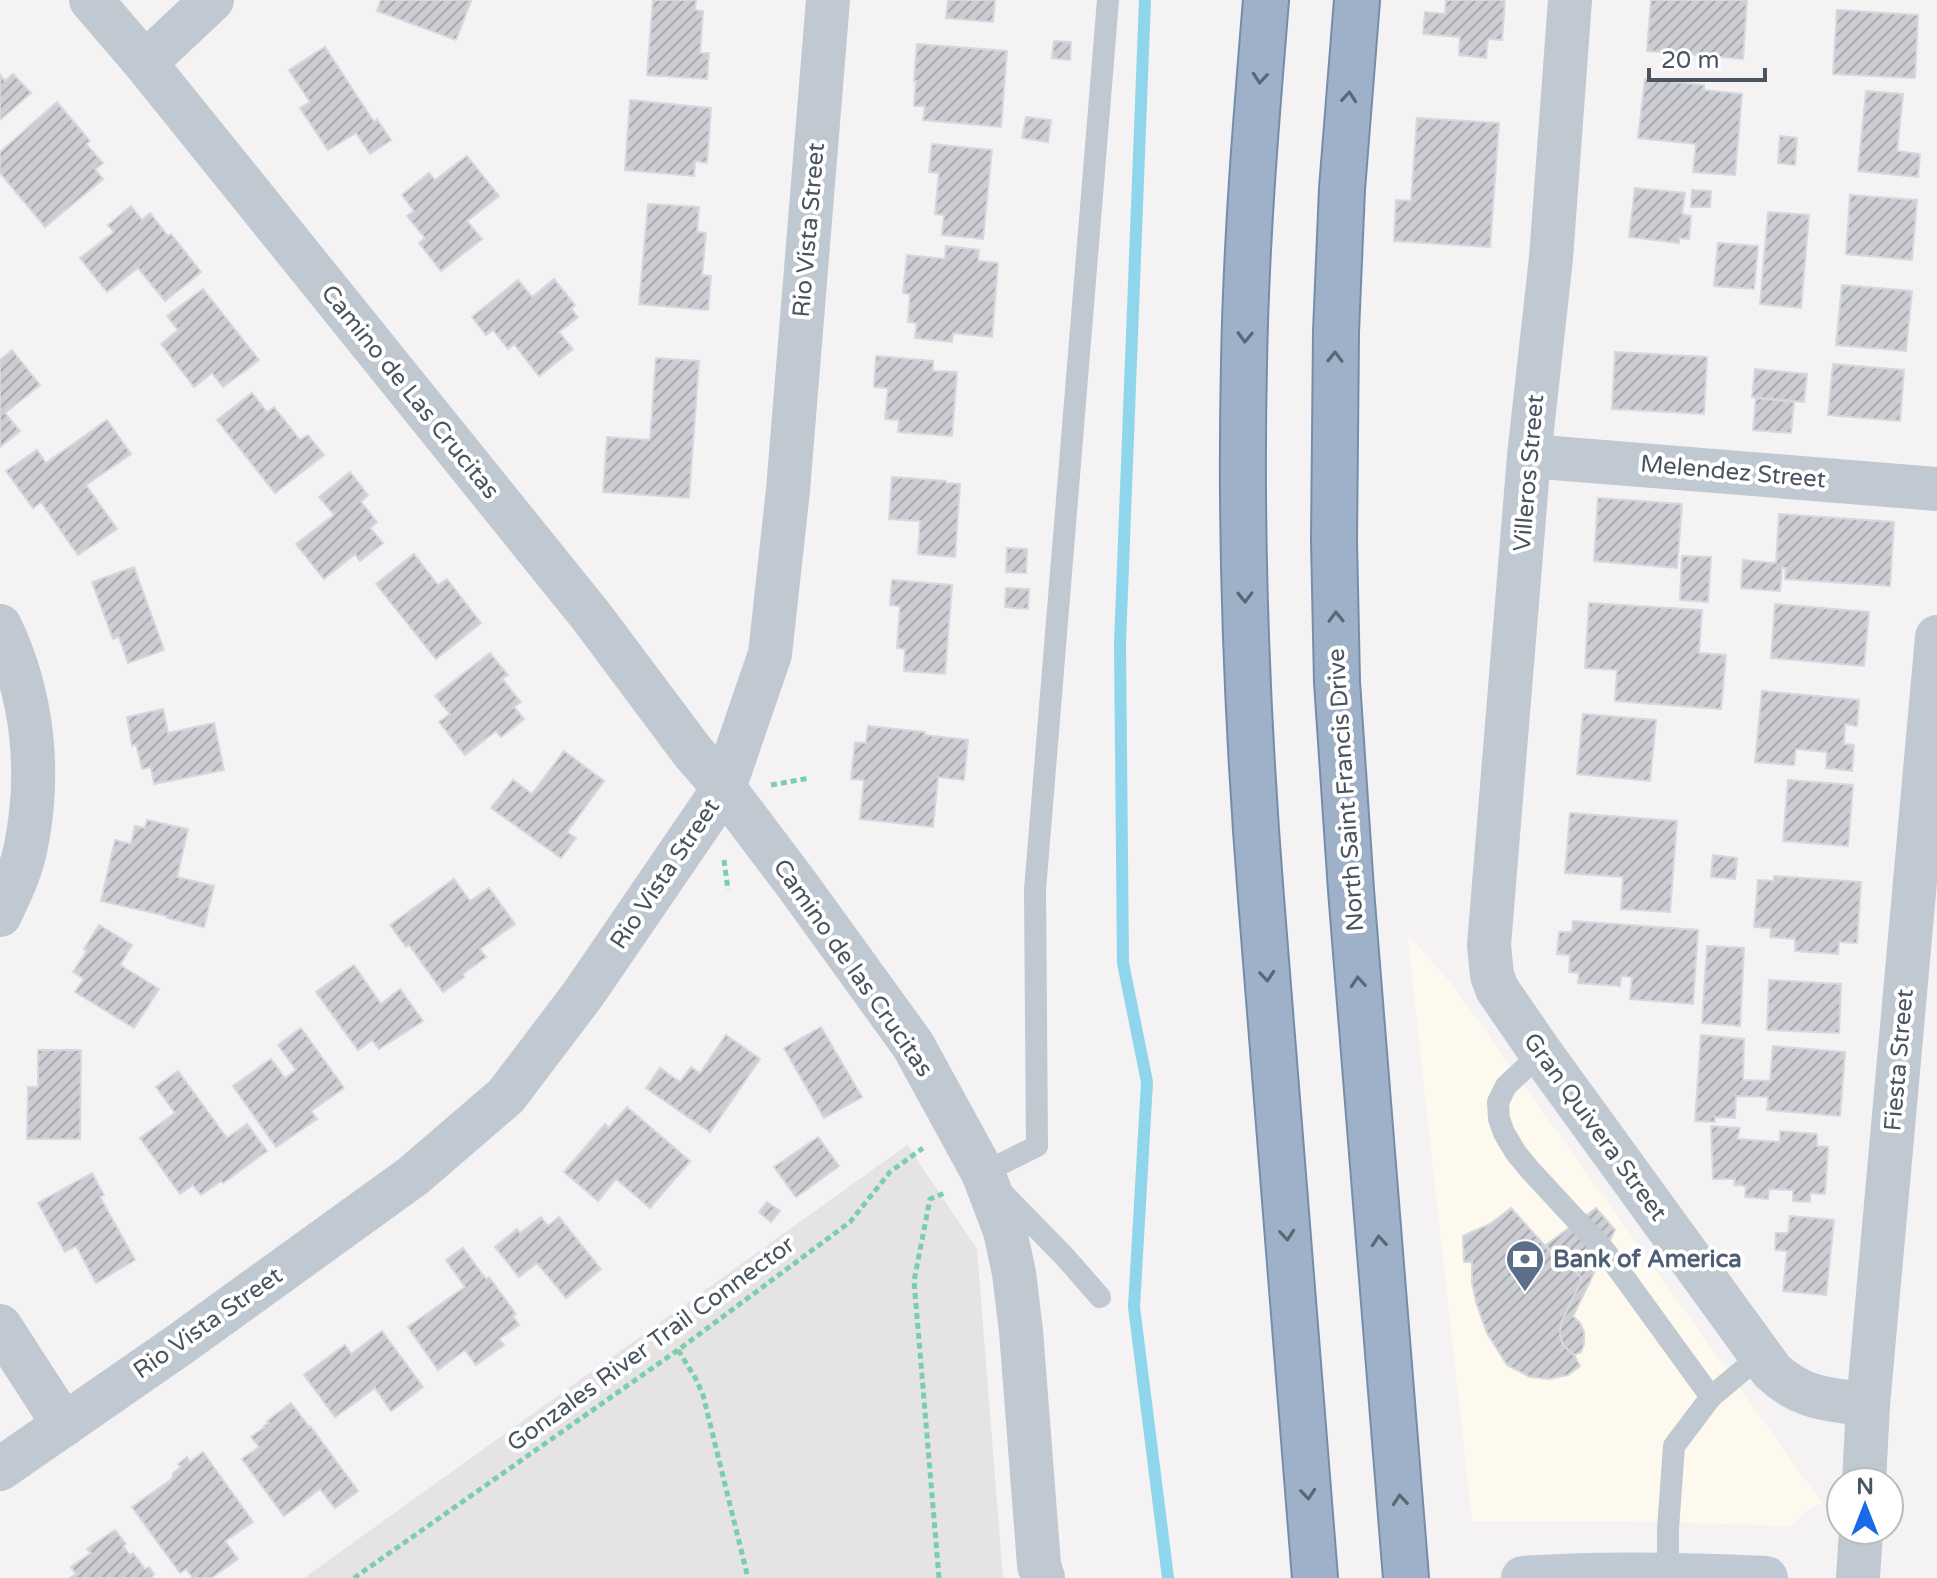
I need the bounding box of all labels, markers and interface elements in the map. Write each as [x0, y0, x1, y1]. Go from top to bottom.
scale bar [1649, 32, 1765, 82]
text: 20 m [1661, 46, 1719, 75]
one-way arrow [1251, 72, 1268, 85]
one-way arrow [1340, 90, 1357, 103]
street label: Rio Vista Street [787, 141, 831, 319]
street label: Camino de Las Crucitas [315, 279, 505, 505]
one-way arrow [1236, 331, 1253, 344]
one-way arrow [1327, 350, 1344, 363]
street label: Villeros Street [1508, 393, 1550, 553]
street label: Melendez Street [1639, 449, 1827, 495]
one-way arrow [1236, 591, 1254, 604]
one-way arrow [1327, 610, 1344, 623]
street label: North Saint Francis Drive [1322, 648, 1370, 932]
street label: Rio Vista Street [604, 793, 726, 955]
street label: Camino de las Crucitas [767, 854, 939, 1082]
one-way arrow [1258, 970, 1275, 983]
one-way arrow [1350, 975, 1367, 988]
street label: Fiesta Street [1878, 988, 1920, 1132]
street label: Gran Quivera Street [1517, 1027, 1673, 1227]
street label: Gonzales River Trail Connector [502, 1229, 801, 1458]
one-way arrow [1279, 1229, 1296, 1242]
one-way arrow [1371, 1234, 1388, 1247]
bank icon: Bank of America [1504, 1238, 1546, 1293]
place label: Bank of America [1553, 1245, 1742, 1274]
street label: Rio Vista Street [128, 1261, 288, 1385]
north arrow [1825, 1466, 1905, 1546]
text: N [1856, 1474, 1874, 1500]
one-way arrow [1299, 1488, 1316, 1501]
one-way arrow [1392, 1493, 1409, 1506]

